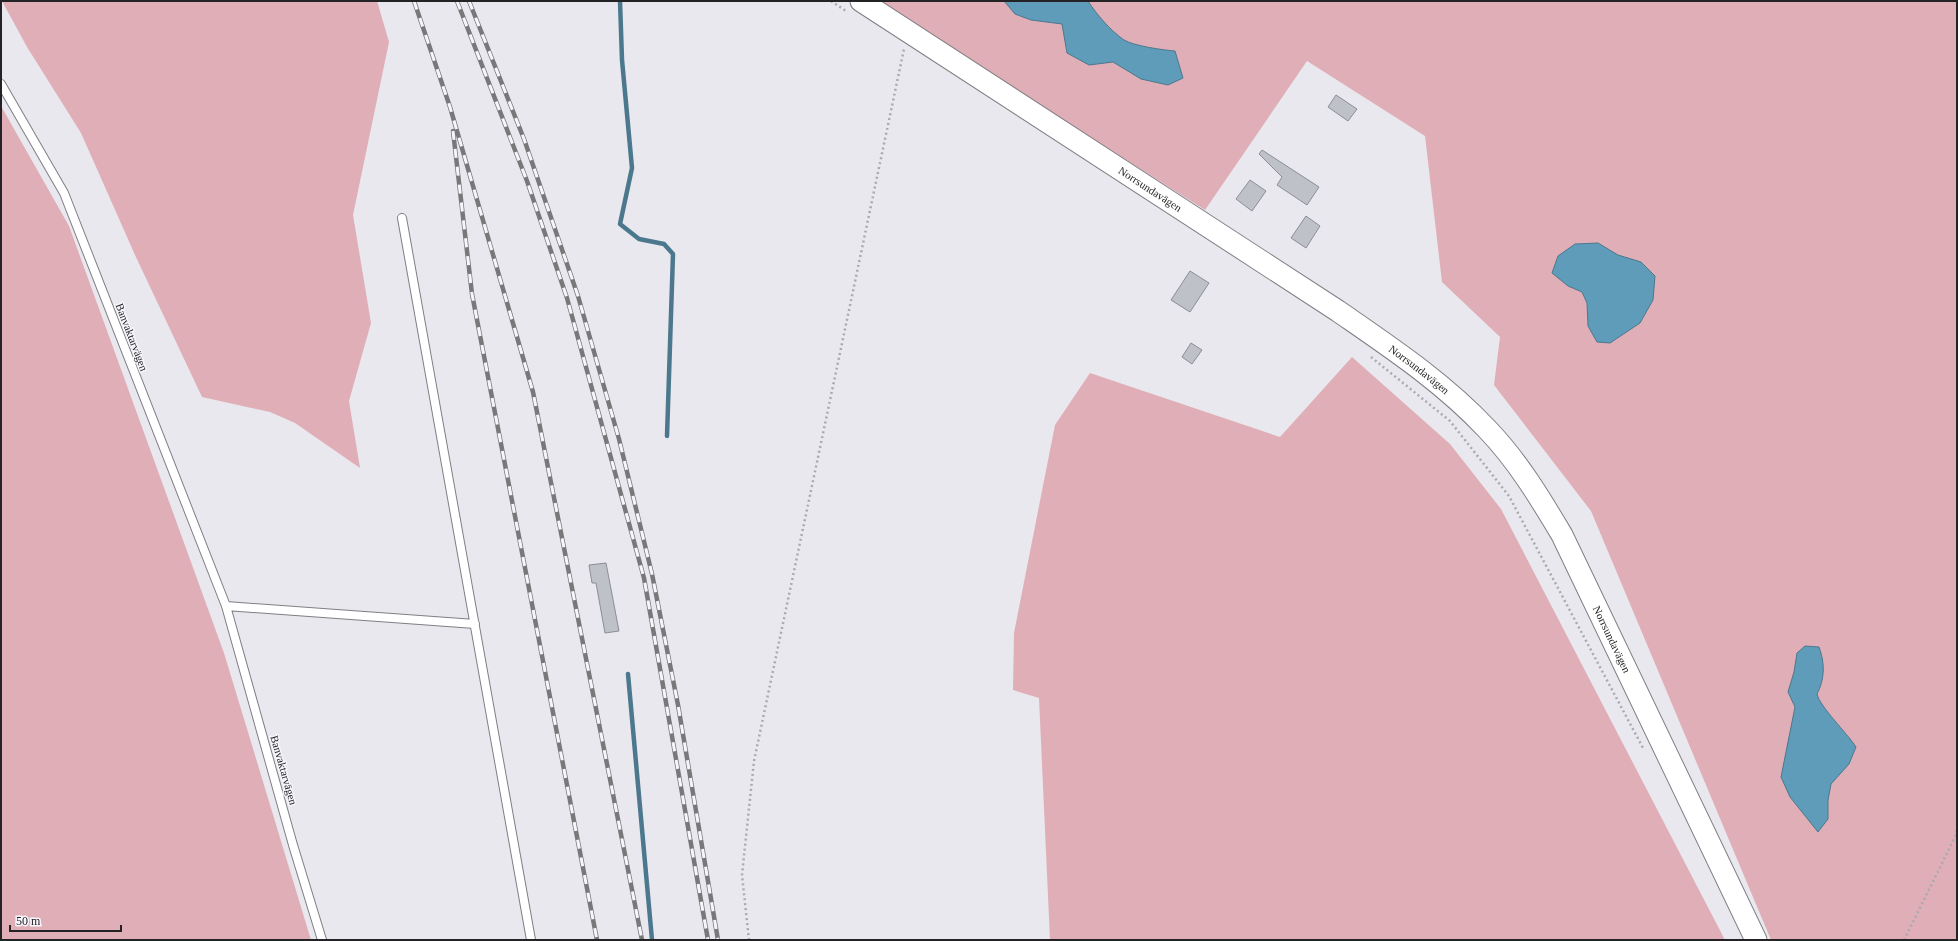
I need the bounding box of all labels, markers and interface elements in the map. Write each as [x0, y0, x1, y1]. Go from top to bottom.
street label: Norrsundavägen [1117, 164, 1184, 214]
street label: Banvaktarvägen [114, 301, 151, 373]
street label: Norrsundavägen [1387, 343, 1452, 397]
street label: Norrsundavägen [1591, 604, 1633, 675]
street label: Banvaktarvägen [268, 734, 300, 806]
scale bar [10, 907, 121, 933]
text: 50 m [16, 914, 41, 928]

